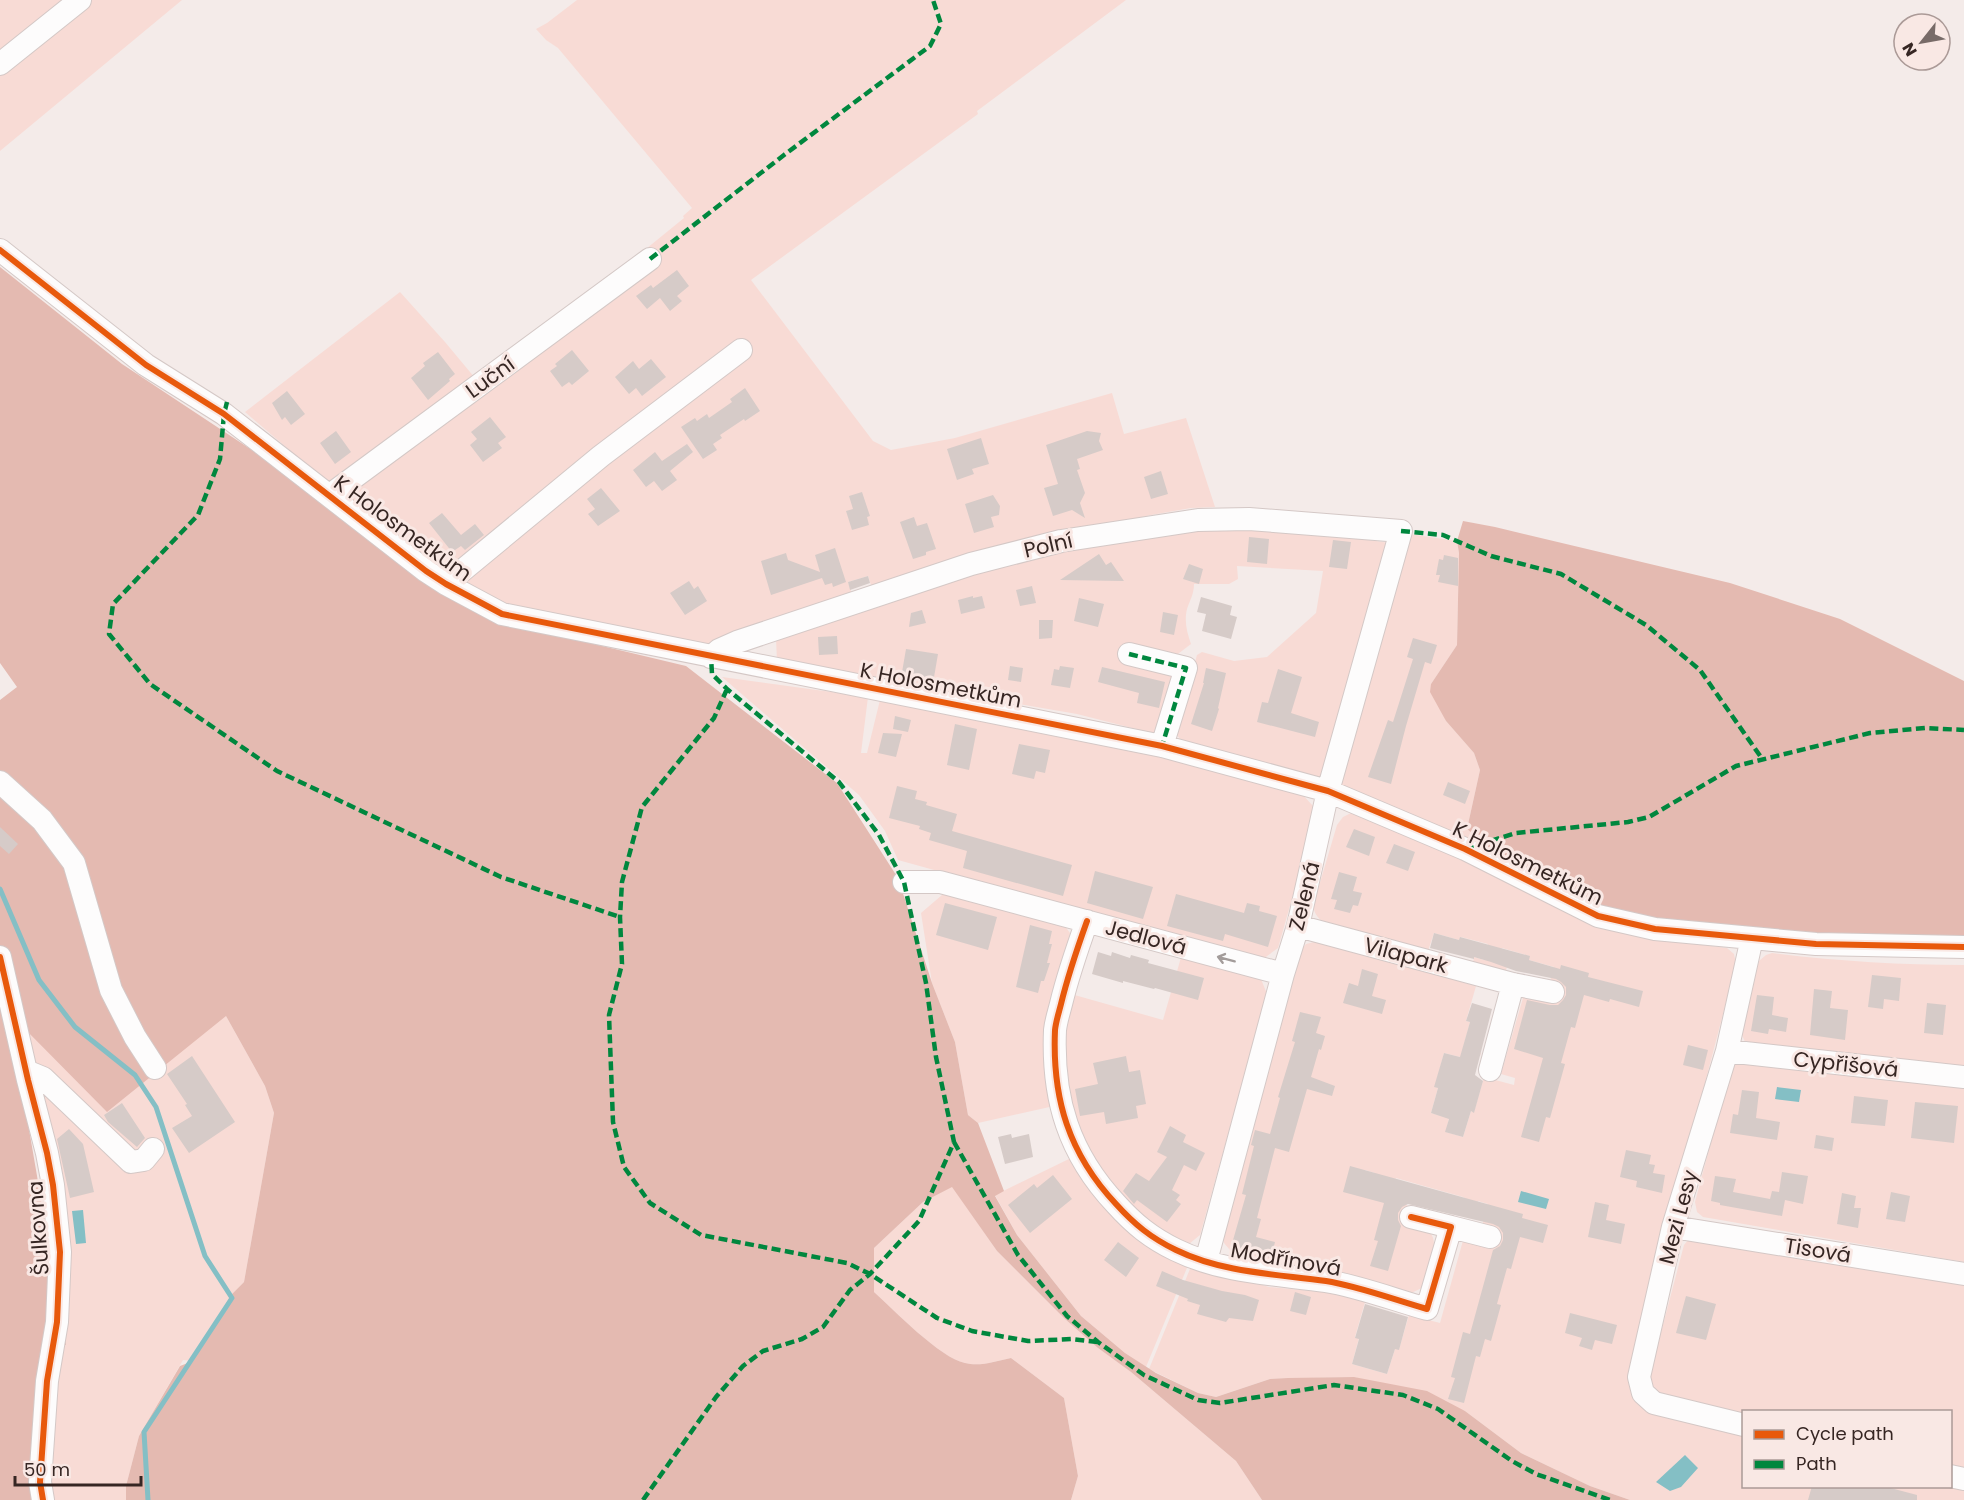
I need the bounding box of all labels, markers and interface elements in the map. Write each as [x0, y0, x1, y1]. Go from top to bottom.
north arrow [1892, 12, 1952, 72]
text: N [1897, 38, 1923, 61]
street label: Luční [460, 349, 520, 405]
street label: K Holosmetkům [328, 468, 478, 588]
street label: Polní [1021, 525, 1075, 565]
street label: K Holosmetkům [858, 655, 1024, 715]
street label: K Holosmetkům [1448, 814, 1608, 912]
street label: Zelená [1281, 858, 1327, 934]
street label: Jedlová [1102, 912, 1190, 962]
street label: Vilapark [1361, 930, 1451, 980]
one-way arrow [1217, 953, 1236, 964]
street label: Cypřišová [1792, 1044, 1900, 1084]
street label: Mezi Lesy [1652, 1167, 1705, 1267]
street label: Šulkovna [20, 1180, 56, 1276]
street label: Tisová [1783, 1230, 1853, 1270]
street label: Modřínová [1229, 1235, 1343, 1283]
legend [1742, 1410, 1952, 1488]
text: Cycle path [1796, 1421, 1894, 1446]
scale bar [15, 1449, 141, 1487]
text: Path [1796, 1451, 1837, 1476]
text: 50 m [24, 1457, 70, 1482]

